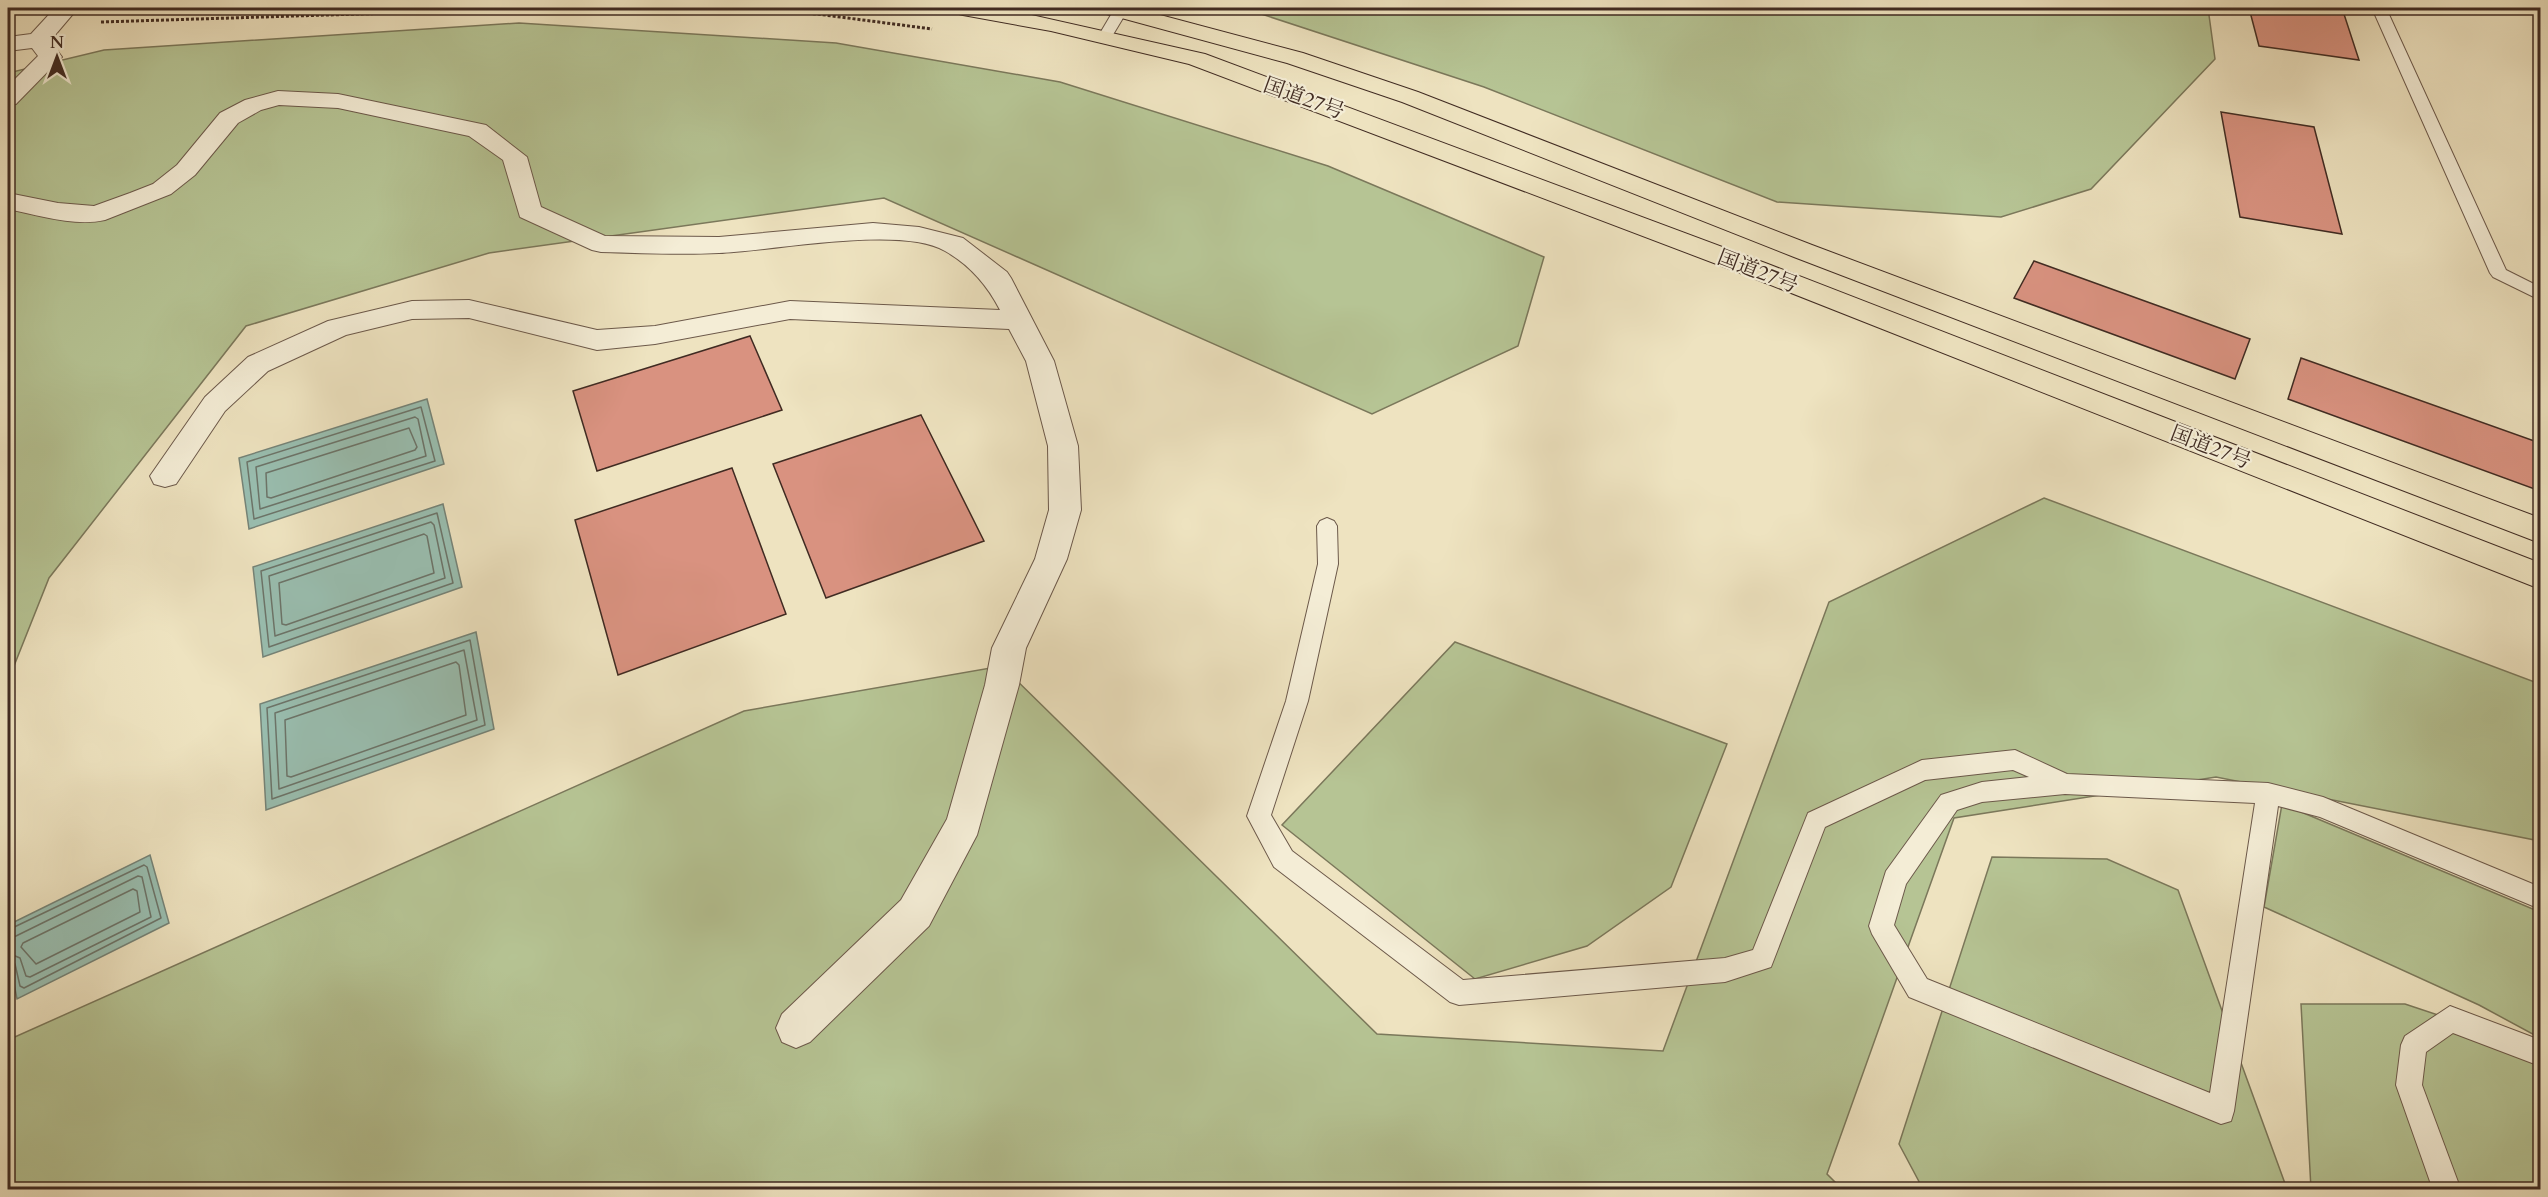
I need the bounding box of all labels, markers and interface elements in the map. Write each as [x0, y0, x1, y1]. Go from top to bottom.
north arrow [27, 27, 87, 87]
text: N [50, 32, 64, 54]
street label: 国道27号 [1259, 70, 1348, 127]
street label: 国道27号 [1713, 243, 1802, 300]
street label: 国道27号 [2166, 419, 2255, 476]

